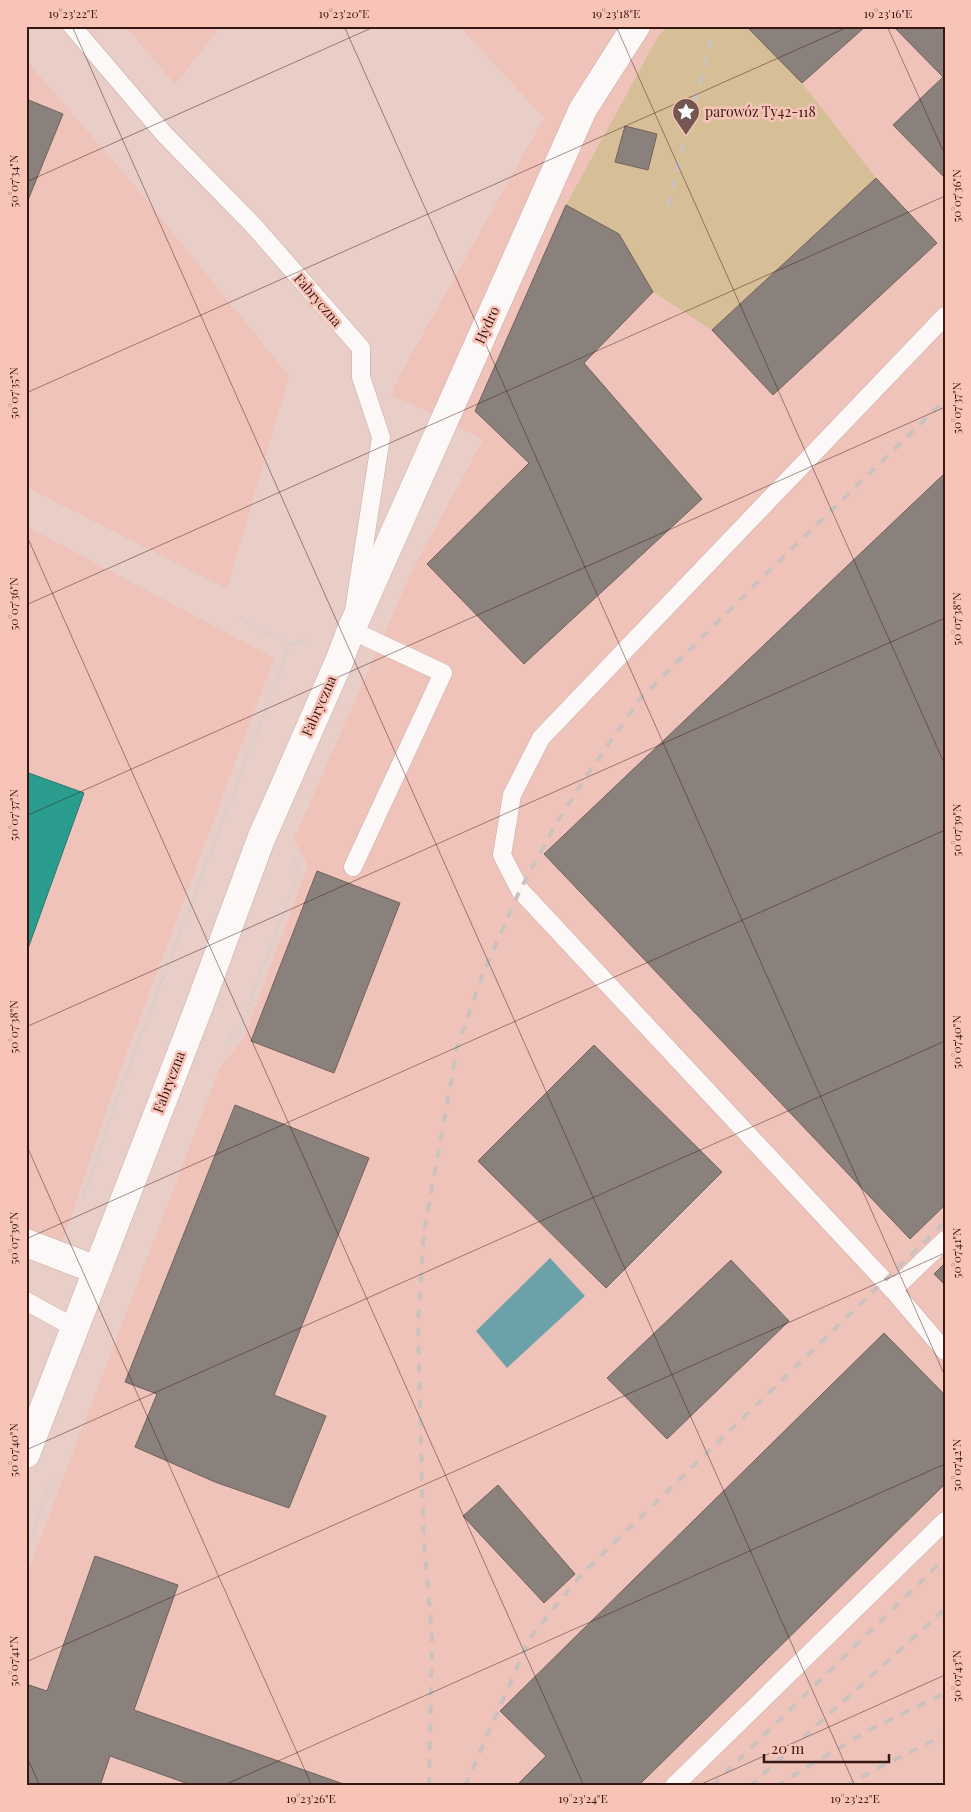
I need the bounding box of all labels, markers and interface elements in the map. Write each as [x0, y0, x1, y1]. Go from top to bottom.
text: 19°23'22"E [48, 5, 98, 21]
text: 19°23'20"E [319, 5, 369, 21]
text: 19°23'18"E [592, 5, 640, 21]
text: 19°23'16"E [864, 5, 912, 21]
place icon: parowóz Ty42-118 [671, 97, 701, 136]
place label: parowóz Ty42-118 [705, 102, 816, 121]
text: 50°07'34"N [5, 154, 21, 207]
text: 50°07'36"N [948, 169, 964, 223]
street label: Fabryczna [290, 269, 347, 330]
street label: Hydro [470, 303, 503, 347]
text: 50°07'35"N [5, 366, 21, 419]
text: 50°07'37"N [948, 381, 964, 434]
text: 50°07'36"N [5, 577, 21, 631]
text: 50°07'38"N [948, 592, 964, 646]
street label: Fabryczna [297, 672, 340, 739]
text: 50°07'37"N [5, 788, 21, 841]
text: 50°07'39"N [948, 803, 964, 857]
text: 50°07'38"N [5, 1000, 21, 1054]
text: 50°07'40"N [948, 1015, 964, 1069]
street label: Fabryczna [148, 1048, 189, 1115]
text: 50°07'39"N [5, 1211, 21, 1265]
text: 50°07'41"N [948, 1227, 964, 1279]
text: 50°07'40"N [5, 1423, 21, 1477]
text: 50°07'42"N [948, 1438, 964, 1491]
text: 50°07'41"N [5, 1635, 21, 1687]
text: 50°07'43"N [948, 1650, 964, 1702]
scale bar [764, 1732, 888, 1764]
text: 20 m [771, 1738, 805, 1758]
text: 19°23'26"E [286, 1790, 336, 1806]
text: 19°23'24"E [558, 1790, 608, 1806]
text: 19°23'22"E [830, 1790, 880, 1806]

